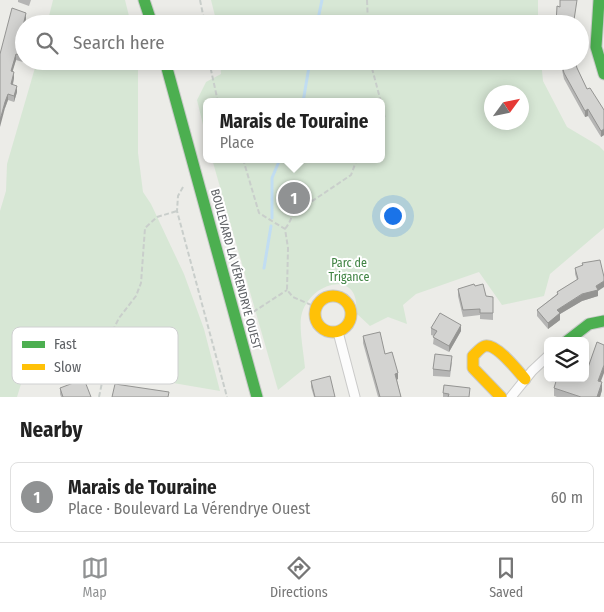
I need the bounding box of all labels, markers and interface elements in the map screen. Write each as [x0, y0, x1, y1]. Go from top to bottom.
search box [15, 15, 589, 70]
icon: search [33, 29, 61, 57]
text: Search here [73, 31, 165, 54]
north arrow [484, 85, 529, 130]
popup [203, 98, 385, 163]
text: Marais de Touraine [220, 110, 368, 133]
text: Place [220, 133, 254, 152]
pin: 1 [278, 179, 310, 217]
street label: BOULEVARD LA VÉRENDRYE OUEST [208, 187, 265, 351]
your location [380, 203, 406, 229]
park label: Parc de Trigance [329, 256, 369, 284]
legend [12, 327, 178, 384]
text: Fast [54, 336, 77, 353]
map controls [544, 337, 589, 382]
button: layers [544, 337, 589, 382]
text: Slow [54, 359, 81, 376]
text: Nearby [20, 417, 82, 443]
text: Marais de Touraine [68, 476, 217, 499]
text: 1 [34, 488, 40, 507]
text: 60 m [551, 488, 583, 507]
text: Place · Boulevard La Vérendrye Ouest [68, 499, 310, 518]
tab: Map [81, 554, 109, 601]
tab: Directions [270, 554, 328, 601]
tab: Saved [489, 554, 523, 601]

